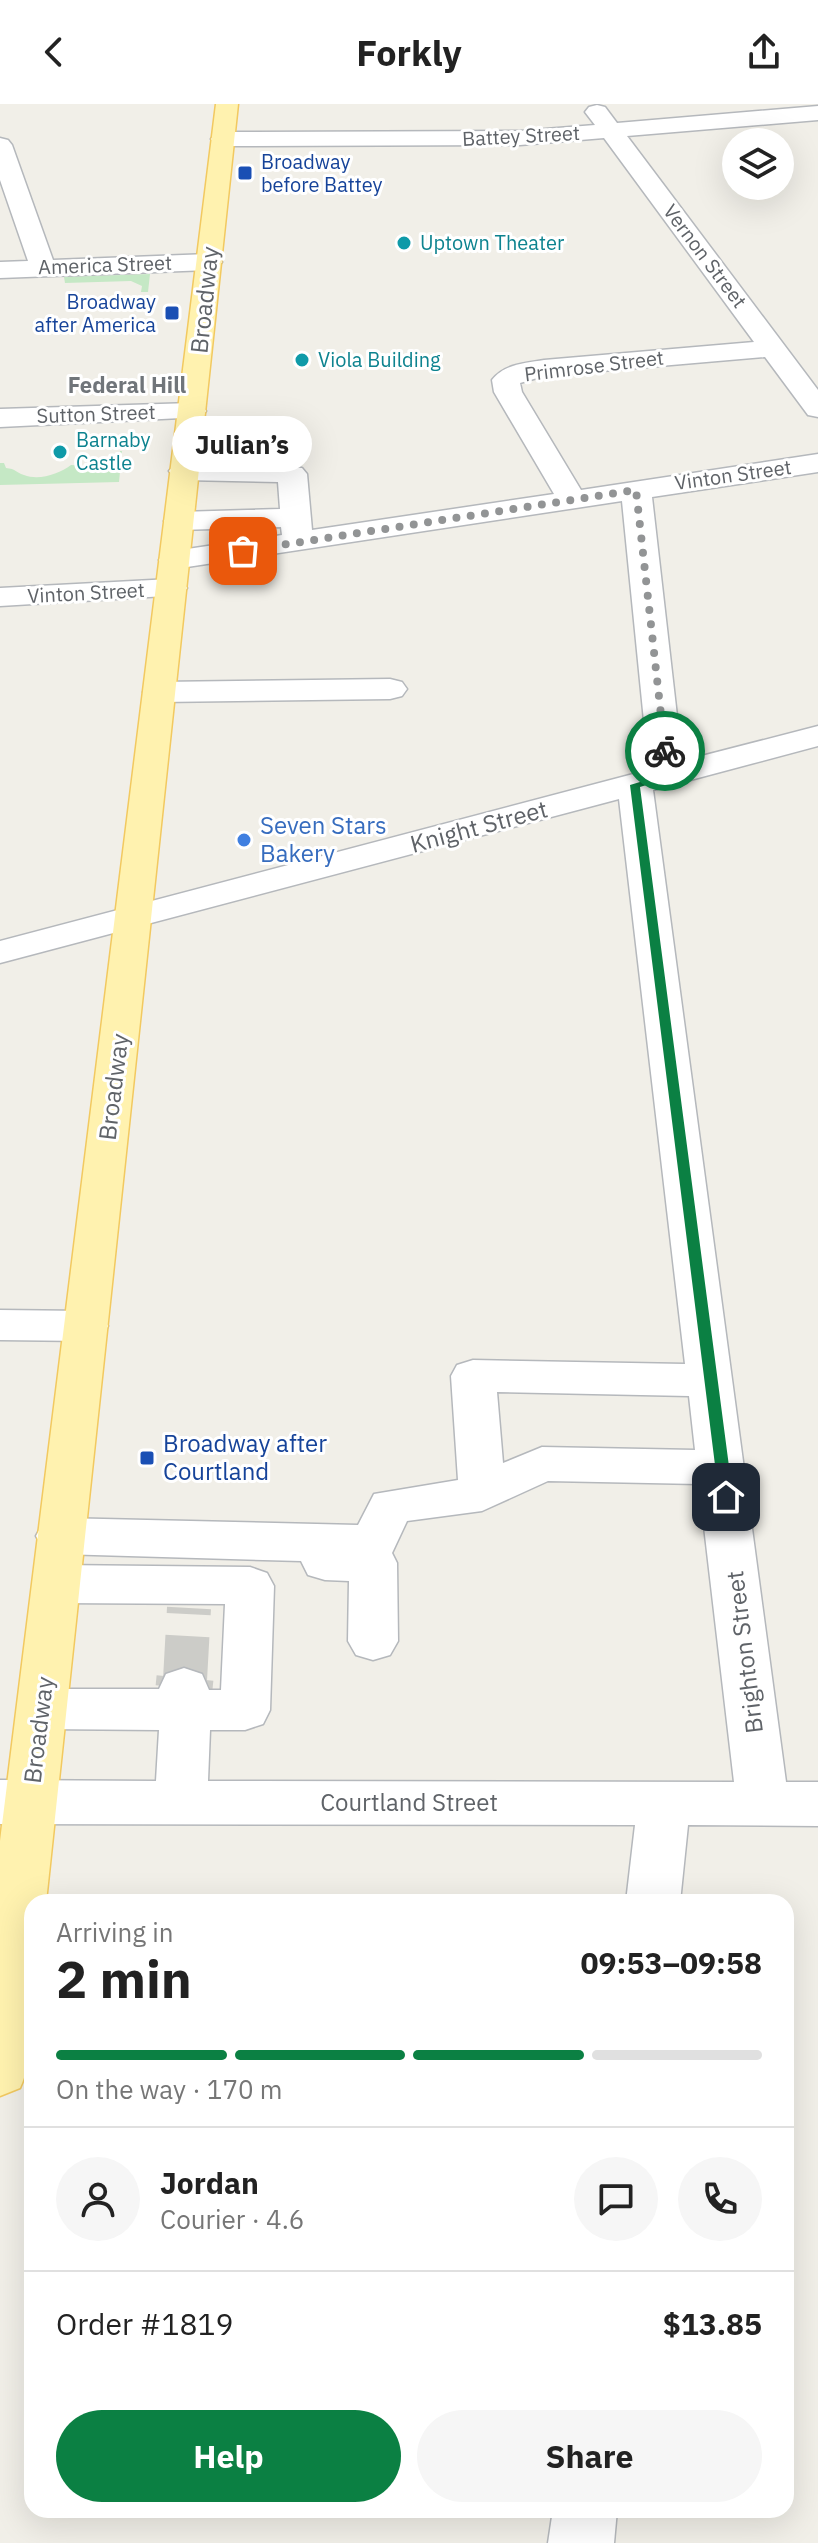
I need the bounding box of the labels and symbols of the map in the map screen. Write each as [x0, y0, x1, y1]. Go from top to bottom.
street label: Battey Street [461, 119, 581, 152]
place label: Broadway before Battey [261, 148, 383, 198]
marker: Broadway before Battey [236, 164, 254, 182]
street label: Vernon Street [657, 198, 753, 313]
place label: Uptown Theater [420, 229, 564, 256]
marker: Uptown Theater [395, 234, 413, 252]
street label: Broadway [182, 245, 226, 355]
street label: America Street [38, 249, 172, 280]
place label: Broadway after America [35, 288, 156, 338]
marker: Broadway after America [163, 304, 181, 322]
street label: Primrose Street [523, 344, 665, 387]
place label: Viola Building [318, 346, 441, 373]
marker: Viola Building [293, 351, 311, 369]
district label: Federal Hill [68, 370, 187, 399]
street label: Sutton Street [36, 398, 156, 429]
callout: Julian’s [173, 415, 313, 471]
place label: Barnaby Castle [76, 426, 151, 476]
marker: Barnaby Castle [51, 443, 69, 461]
street label: Vinton Street [673, 453, 793, 496]
pin [209, 517, 277, 585]
street label: Vinton Street [27, 576, 145, 609]
courier [625, 711, 705, 791]
street label: Knight Street [407, 792, 551, 860]
place label: Seven Stars Bakery [260, 809, 387, 869]
marker: Seven Stars Bakery [235, 831, 253, 849]
street label: Broadway [91, 1032, 135, 1142]
place label: Broadway after Courtland [163, 1427, 327, 1487]
marker: Broadway after Courtland [138, 1449, 156, 1467]
pin [692, 1463, 760, 1531]
street label: Brighton Street [718, 1569, 770, 1735]
street label: Broadway [16, 1675, 60, 1785]
street label: Courtland Street [320, 1786, 498, 1818]

